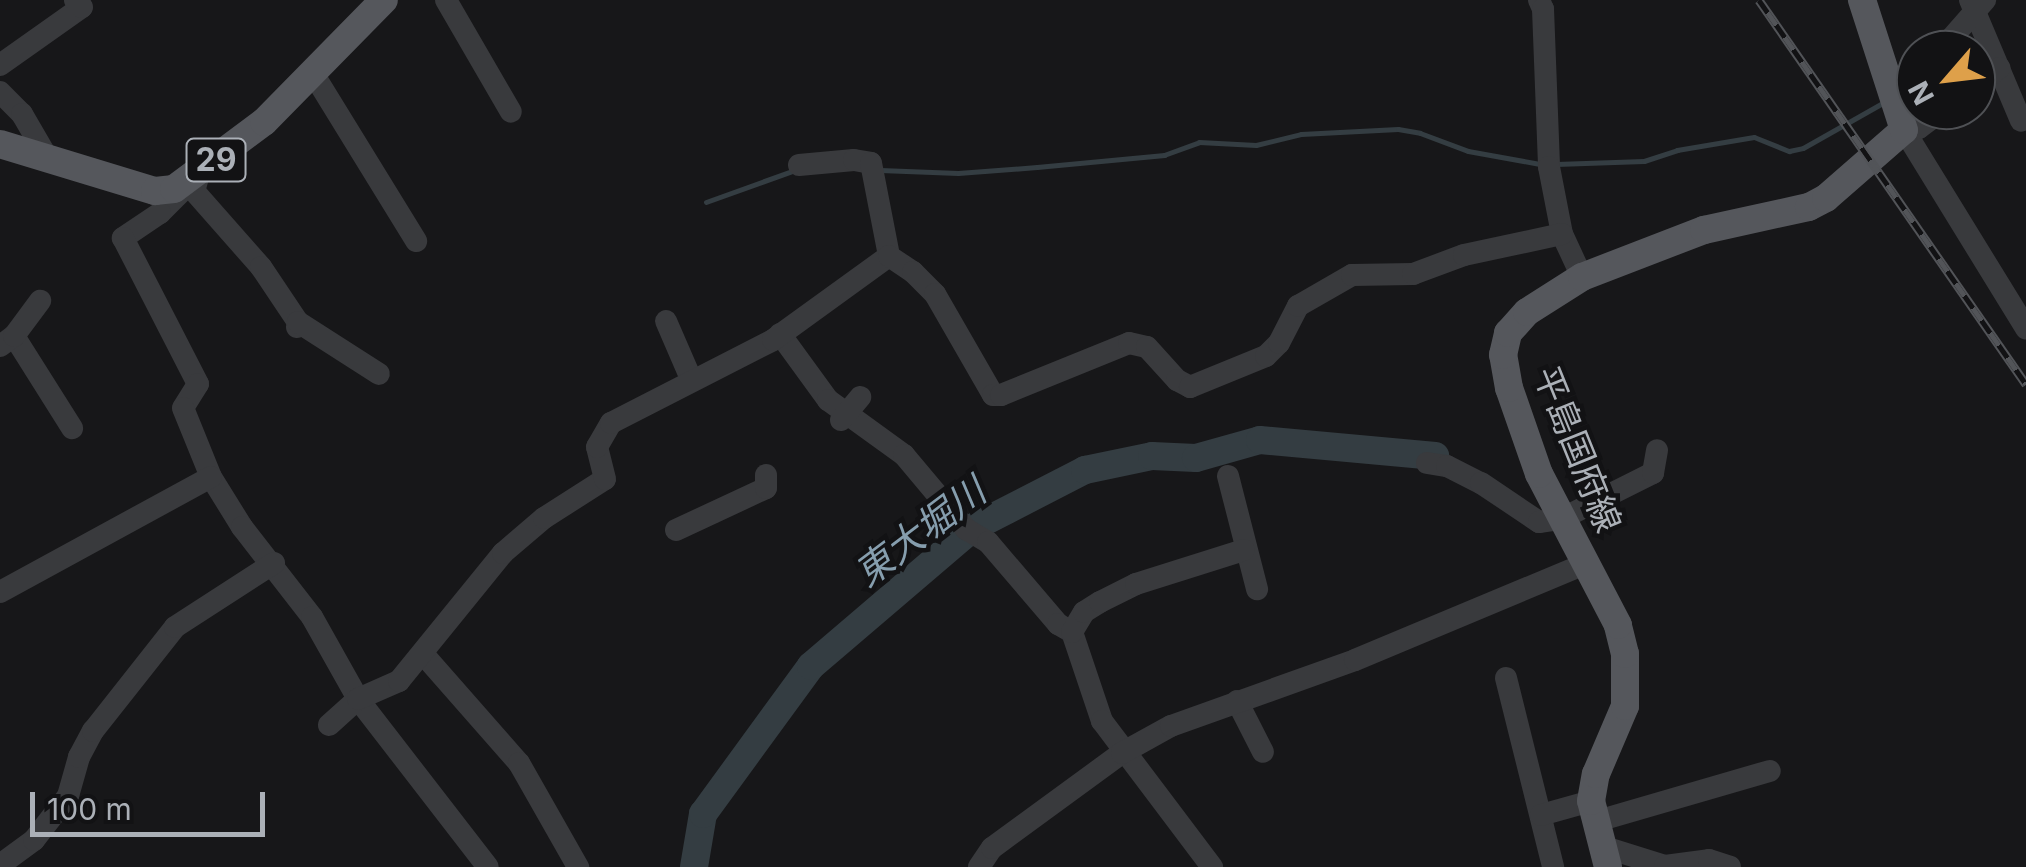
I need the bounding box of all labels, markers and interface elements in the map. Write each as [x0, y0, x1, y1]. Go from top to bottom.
north arrow [1896, 30, 1996, 130]
text: N [1901, 76, 1941, 111]
road number: 29 [184, 133, 248, 187]
street label: 平島国府線 [1526, 360, 1630, 538]
water label: 東大堀川 [846, 468, 994, 596]
scale bar [35, 772, 270, 834]
text: 100 m [47, 791, 132, 827]

